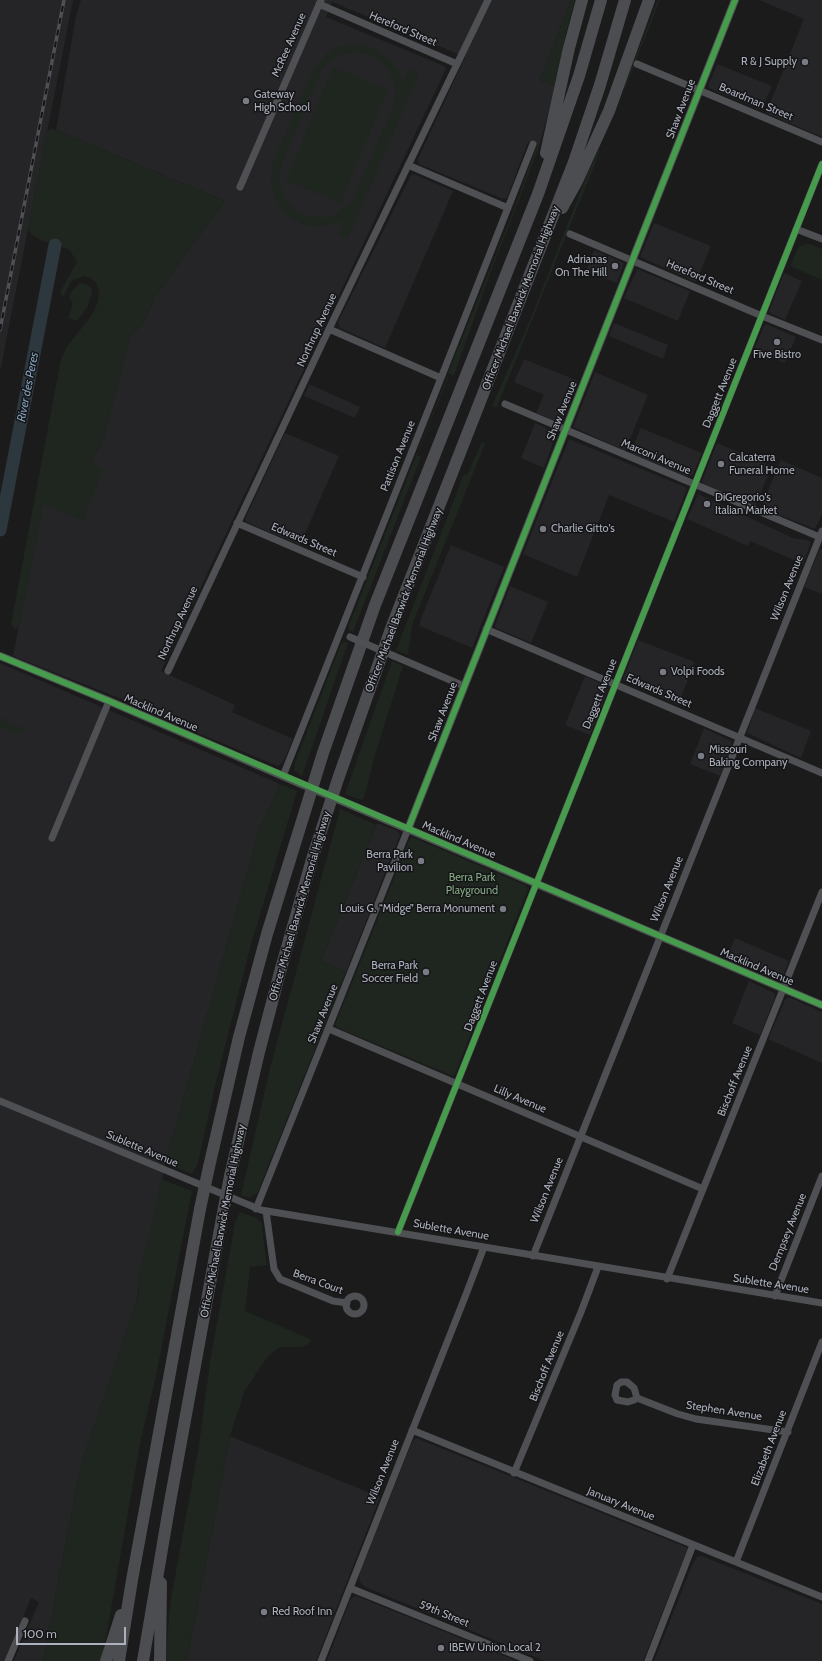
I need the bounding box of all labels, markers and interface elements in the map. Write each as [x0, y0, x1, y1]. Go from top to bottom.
street label: Hereford Street [367, 9, 439, 49]
street label: McRee Avenue [269, 11, 309, 79]
place label: R & J Supply [741, 55, 797, 69]
marker: R & J Supply [800, 57, 810, 67]
street label: Shaw Avenue [664, 77, 698, 141]
street label: Boardman Street [717, 80, 795, 124]
place label: Gateway High School [254, 88, 310, 114]
marker: Gateway High School [241, 96, 251, 106]
street label: Officer Michael Barwick Memorial Highway [480, 204, 562, 392]
place label: Adrianas On The Hill [555, 253, 607, 279]
street label: Hereford Street [664, 257, 736, 297]
marker: Adrianas On The Hill [610, 261, 620, 271]
street label: Northrup Avenue [294, 291, 340, 369]
marker: Five Bistro [772, 337, 782, 347]
place label: Five Bistro [753, 348, 801, 362]
water label: River des Peres [14, 351, 42, 423]
street label: Daggett Avenue [700, 356, 740, 430]
street label: Shaw Avenue [544, 379, 580, 443]
street label: Pattison Avenue [378, 419, 418, 493]
street label: Marconi Avenue [619, 436, 693, 478]
place label: Calcaterra Funeral Home [729, 451, 795, 477]
marker: Calcaterra Funeral Home [716, 459, 726, 469]
place label: DiGregorio's Italian Market [715, 491, 777, 517]
marker: DiGregorio's Italian Market [702, 499, 712, 509]
street label: Officer Michael Barwick Memorial Highway [363, 506, 445, 694]
street label: Edwards Street [269, 520, 339, 560]
place label: Charlie Gitto's [551, 522, 615, 536]
marker: Charlie Gitto's [538, 524, 548, 534]
street label: Wilson Avenue [768, 553, 806, 623]
street label: Northrup Avenue [155, 584, 201, 662]
street label: Daggett Avenue [580, 657, 620, 731]
place label: Volpi Foods [671, 665, 725, 679]
marker: Volpi Foods [658, 667, 668, 677]
street label: Edwards Street [624, 671, 694, 711]
street label: Shaw Avenue [426, 680, 460, 744]
street label: Macklind Avenue [122, 692, 200, 734]
place label: Missouri Baking Company [709, 743, 787, 769]
marker: Missouri Baking Company [696, 751, 706, 761]
street label: Officer Michael Barwick Memorial Highway [267, 810, 333, 1002]
street label: Macklind Avenue [420, 819, 498, 861]
place label: Berra Park Pavilion [366, 848, 413, 874]
street label: Wilson Avenue [648, 854, 686, 924]
marker: Berra Park Pavilion [416, 856, 426, 866]
park label: Berra Park Playground [446, 871, 498, 897]
place label: Louis G. “Midge” Berra Monument [340, 902, 495, 916]
marker: Louis G. “Midge” Berra Monument [498, 904, 508, 914]
street label: Macklind Avenue [718, 946, 796, 988]
place label: Berra Park Soccer Field [362, 959, 418, 985]
street label: Daggett Avenue [461, 959, 501, 1033]
marker: Berra Park Soccer Field [421, 967, 431, 977]
street label: Shaw Avenue [305, 982, 341, 1046]
street label: Bischoff Avenue [715, 1044, 755, 1118]
street label: Lilly Avenue [492, 1082, 548, 1116]
street label: Officer Michael Barwick Memorial Highway [198, 1123, 248, 1319]
street label: Sublette Avenue [104, 1128, 180, 1170]
street label: Wilson Avenue [528, 1155, 566, 1225]
street label: Dempsey Avenue [766, 1191, 810, 1273]
street label: Sublette Avenue [412, 1217, 490, 1243]
street label: Berra Court [291, 1267, 345, 1297]
street label: Sublette Avenue [732, 1271, 810, 1297]
street label: Bischoff Avenue [527, 1329, 567, 1403]
street label: Stephen Avenue [685, 1398, 763, 1424]
street label: Elizabeth Avenue [748, 1408, 790, 1488]
street label: Wilson Avenue [364, 1437, 402, 1507]
street label: January Avenue [585, 1484, 657, 1524]
street label: 59th Street [417, 1598, 471, 1630]
place label: Red Roof Inn [272, 1605, 332, 1619]
marker: Red Roof Inn [259, 1607, 269, 1617]
scale bar [18, 1619, 128, 1645]
text: 100 m [23, 1626, 57, 1641]
place label: IBEW Union Local 2 [449, 1641, 541, 1655]
marker: IBEW Union Local 2 [436, 1643, 446, 1653]

